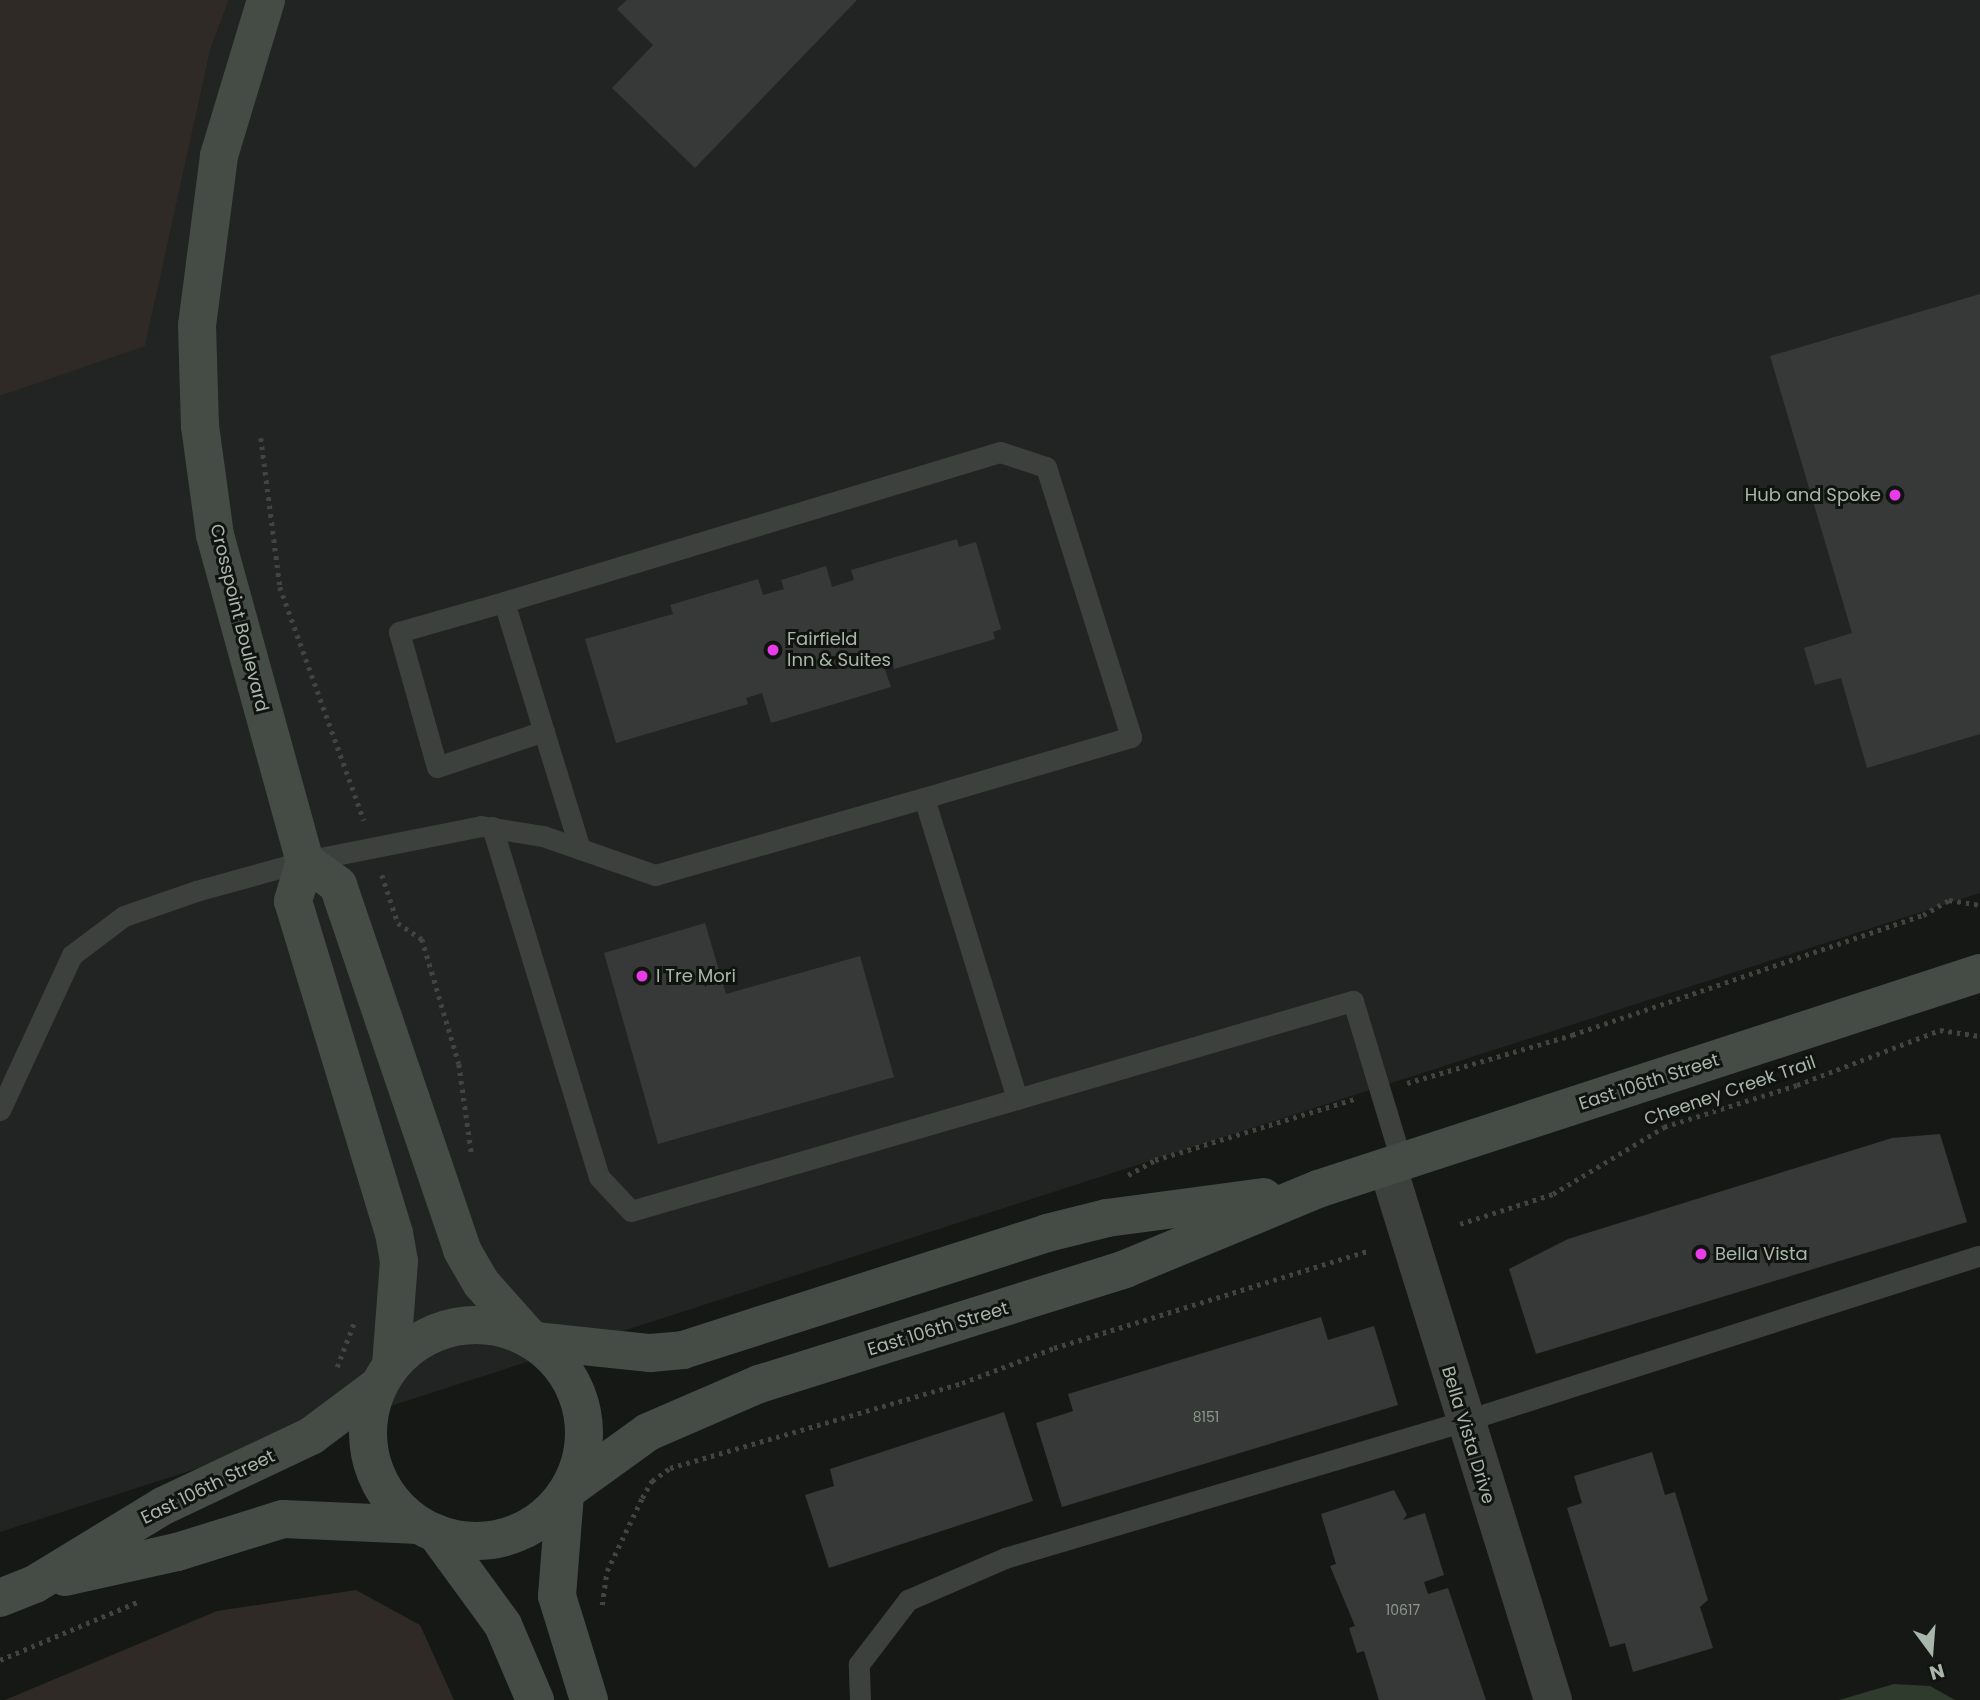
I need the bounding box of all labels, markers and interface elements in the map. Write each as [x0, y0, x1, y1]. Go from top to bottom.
place label: Hub and Spoke [1745, 484, 1881, 506]
marker: Hub and Spoke [1887, 487, 1903, 503]
street label: Crosspoint Boulevard [205, 522, 273, 714]
place label: Fairfield Inn & Suites [787, 629, 891, 672]
marker: Fairfield Inn & Suites [765, 642, 781, 658]
place label: I Tre Mori [656, 965, 736, 987]
marker: I Tre Mori [634, 968, 650, 984]
street label: East 106th Street [1576, 1049, 1722, 1115]
street label: Cheeney Creek Trail [1641, 1052, 1819, 1130]
place label: Bella Vista [1715, 1243, 1808, 1265]
marker: Bella Vista [1693, 1246, 1709, 1262]
street label: East 106th Street [865, 1297, 1011, 1361]
street label: Bella Vista Drive [1437, 1364, 1499, 1506]
house number: 8151 [1193, 1409, 1219, 1425]
street label: East 106th Street [138, 1445, 278, 1529]
house number: 10617 [1386, 1602, 1420, 1618]
north arrow [1896, 1616, 1966, 1686]
text: N [1926, 1657, 1948, 1687]

